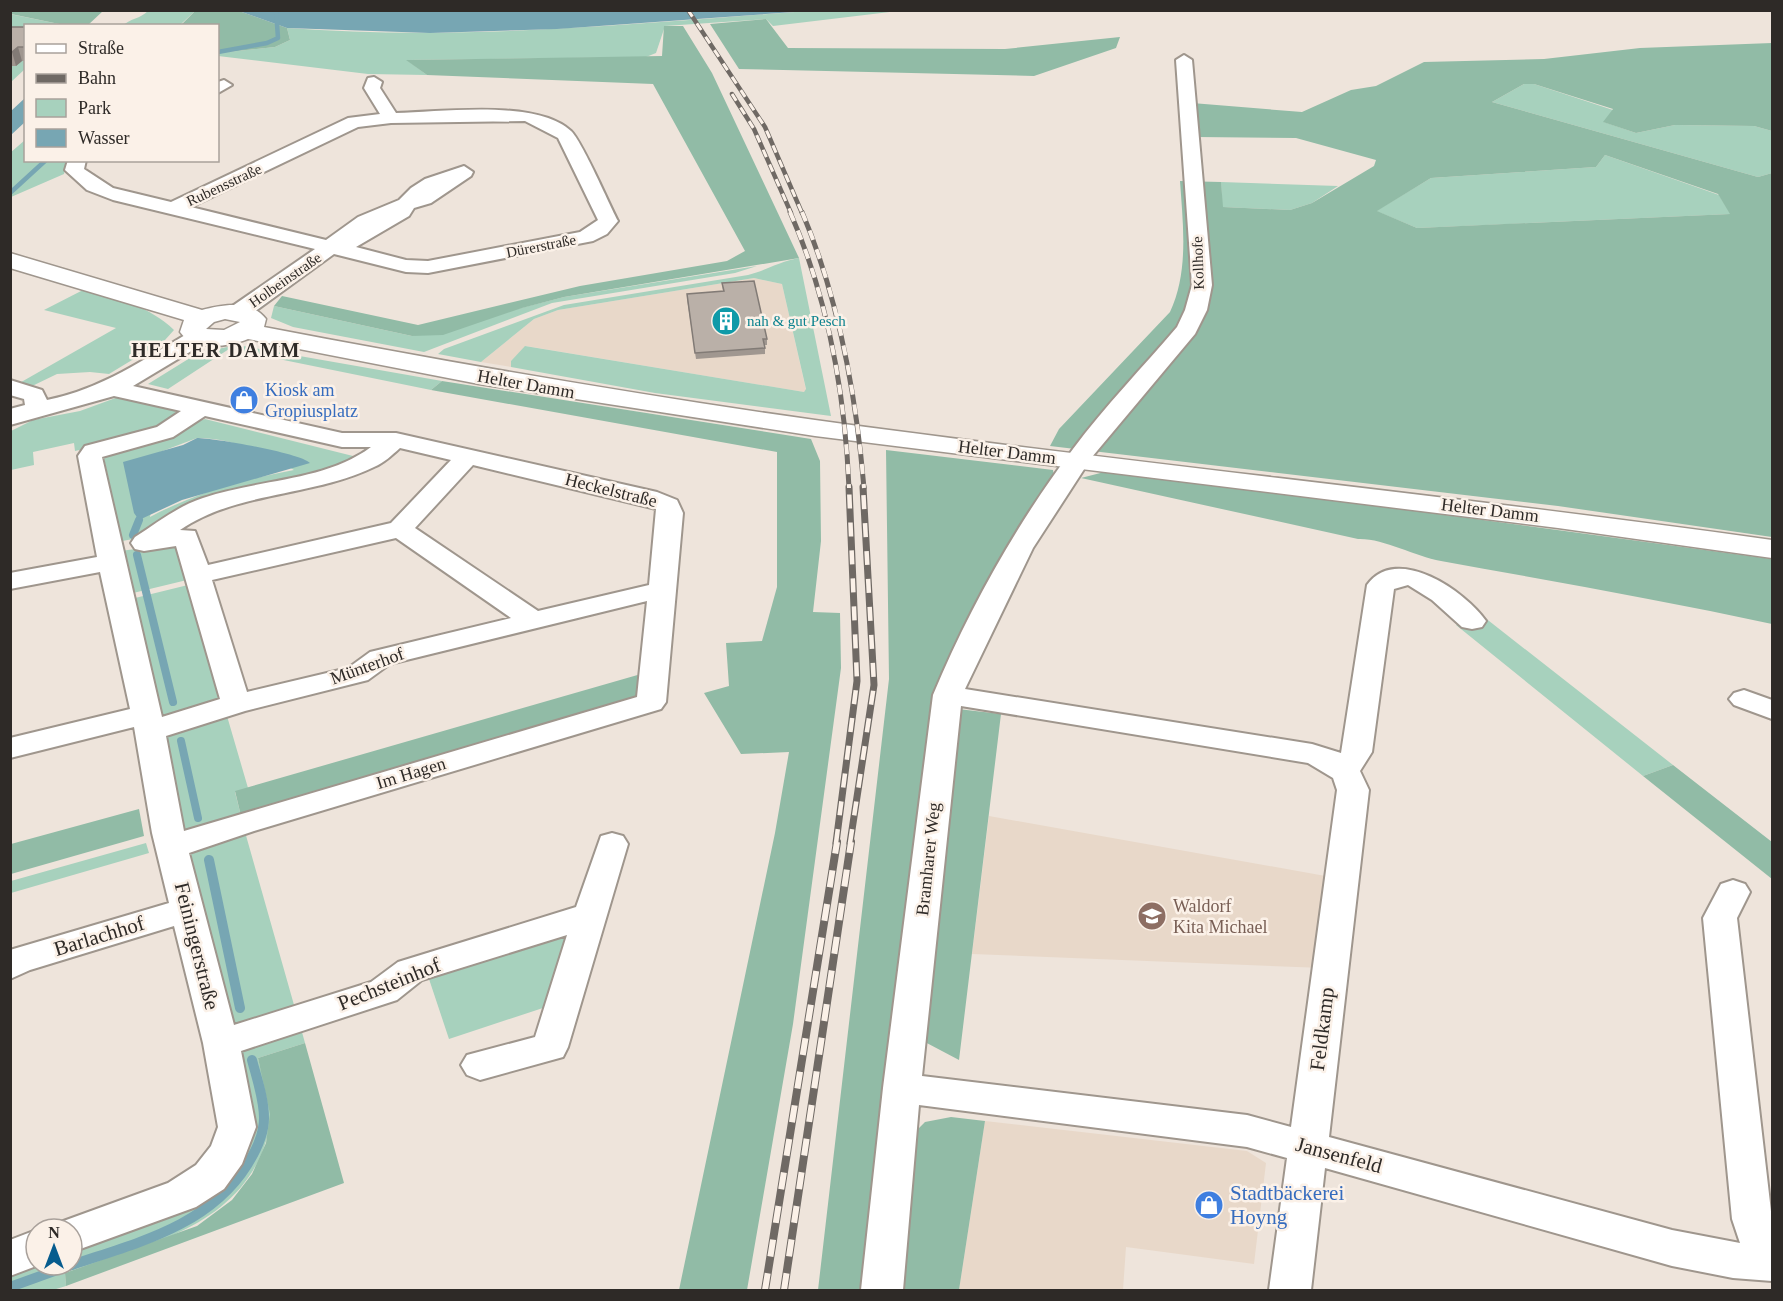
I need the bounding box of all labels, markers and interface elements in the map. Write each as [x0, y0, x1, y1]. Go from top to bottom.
legend [24, 24, 219, 162]
text: Straße [78, 38, 124, 58]
text: Bahn [78, 68, 116, 88]
text: Park [78, 98, 111, 118]
text: Wasser [78, 128, 130, 148]
street label: Rubensstraße [184, 161, 264, 209]
street label: Dürerstraße [505, 231, 578, 261]
street label: Kollhofe [1189, 236, 1207, 290]
street label: Holbeinstraße [246, 249, 324, 311]
building icon: nah & gut Pesch [710, 305, 742, 337]
place label: nah & gut Pesch [747, 313, 846, 329]
district label: HELTER DAMM [131, 339, 301, 361]
street label: Helter Damm [476, 366, 576, 402]
place label: Kiosk am Gropiusplatz [265, 380, 358, 421]
shop icon: Kiosk am Gropiusplatz [228, 384, 260, 416]
street label: Helter Damm [957, 436, 1057, 468]
street label: Heckelstraße [563, 469, 659, 511]
street label: Helter Damm [1440, 494, 1540, 526]
street label: Münterhof [327, 643, 407, 689]
street label: Im Hagen [374, 753, 448, 793]
street label: Bramharer Weg [912, 801, 944, 917]
street label: Feiningerstraße [170, 880, 224, 1012]
place label: Waldorf Kita Michael [1173, 896, 1267, 937]
school or university icon: Waldorf Kita Michael [1136, 900, 1168, 932]
street label: Barlachhof [51, 911, 147, 961]
street label: Pechsteinhof [334, 953, 444, 1015]
street label: Feldkamp [1305, 986, 1339, 1072]
street label: Jansenfeld [1293, 1132, 1385, 1178]
place label: Stadtbäckerei Hoyng [1230, 1181, 1344, 1229]
shop icon: Stadtbäckerei Hoyng [1193, 1189, 1225, 1221]
north arrow [24, 1217, 84, 1277]
text: N [48, 1224, 60, 1241]

